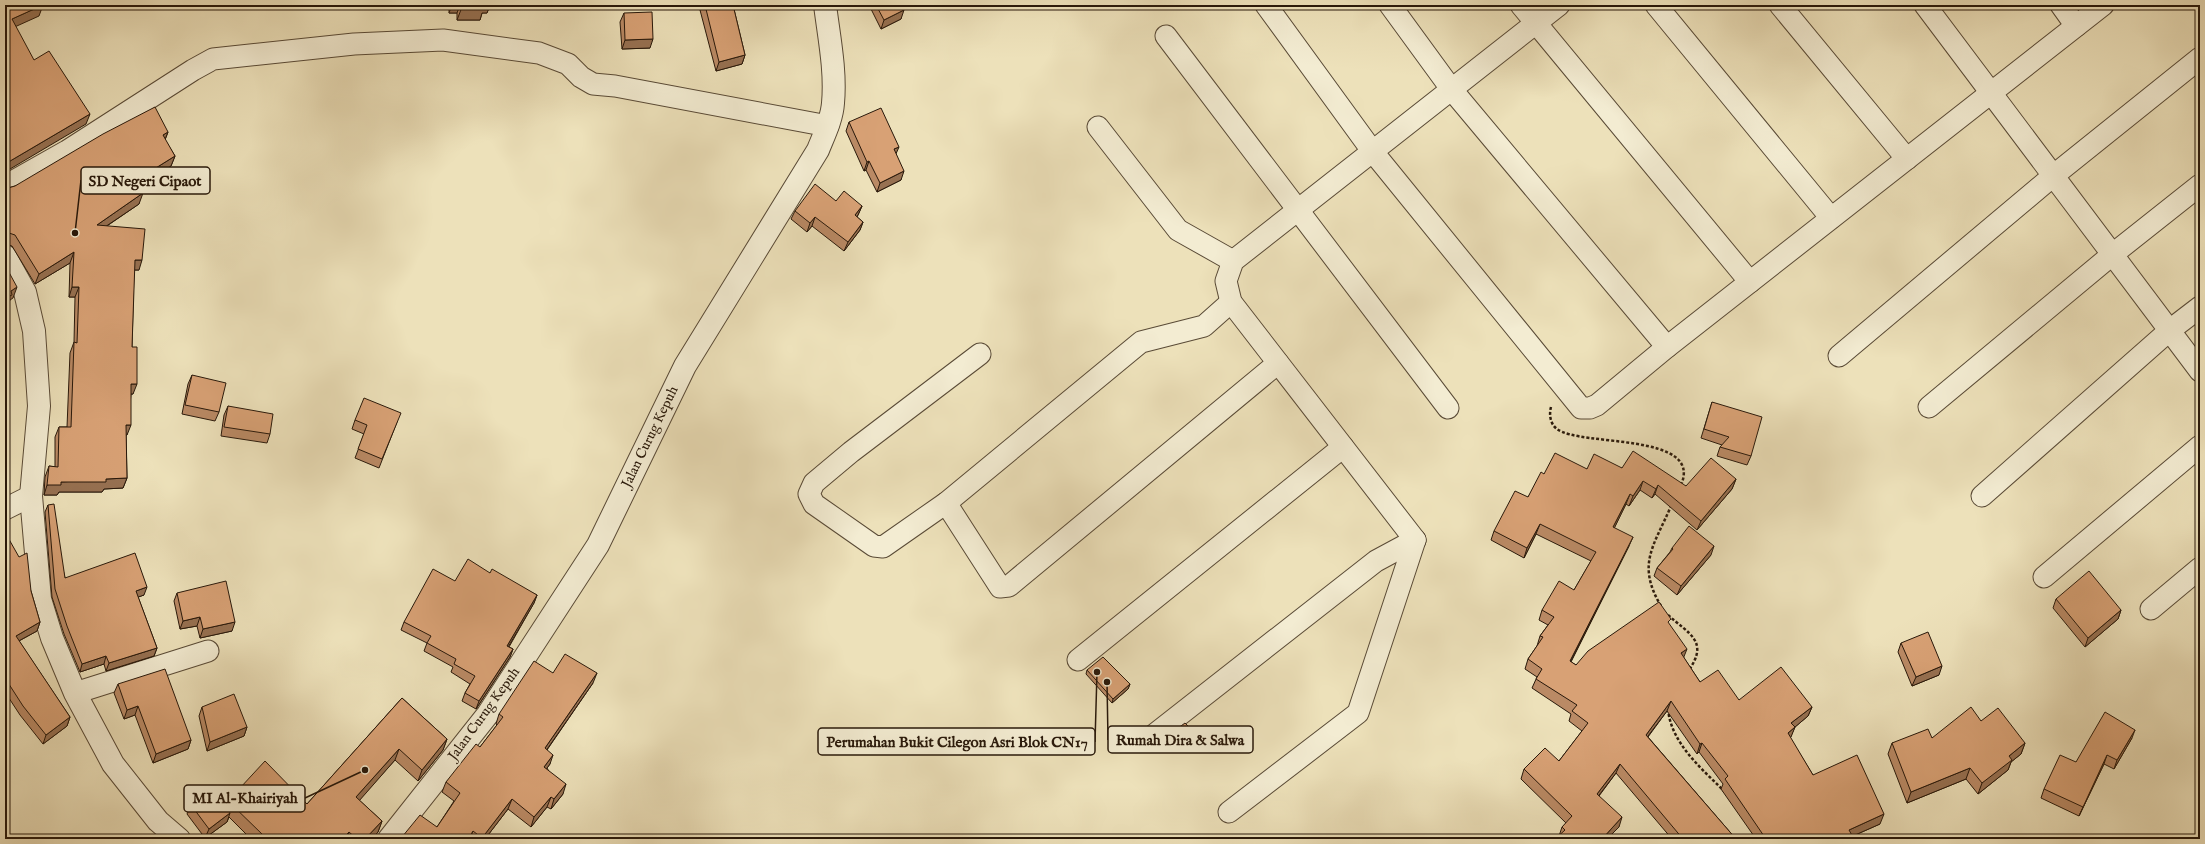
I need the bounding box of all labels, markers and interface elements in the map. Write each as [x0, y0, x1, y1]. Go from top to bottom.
callout: SD Negeri Cipaot [81, 167, 210, 194]
text: SD Negeri Cipaot [89, 172, 202, 191]
street label: Jalan Curug Kepuh [617, 383, 683, 493]
street label: Jalan Curug Kepuh [443, 663, 524, 766]
callout: Rumah Dira & Salwa [1108, 726, 1253, 753]
callout: Perumahan Bukit Cilegon Asri Blok CN17 [818, 728, 1095, 755]
text: Rumah Dira & Salwa [1116, 731, 1245, 750]
text: Perumahan Bukit Cilegon Asri Blok CN17 [826, 733, 1088, 752]
callout: MI Al-Khairiyah [184, 785, 305, 812]
text: MI Al-Khairiyah [192, 789, 299, 808]

